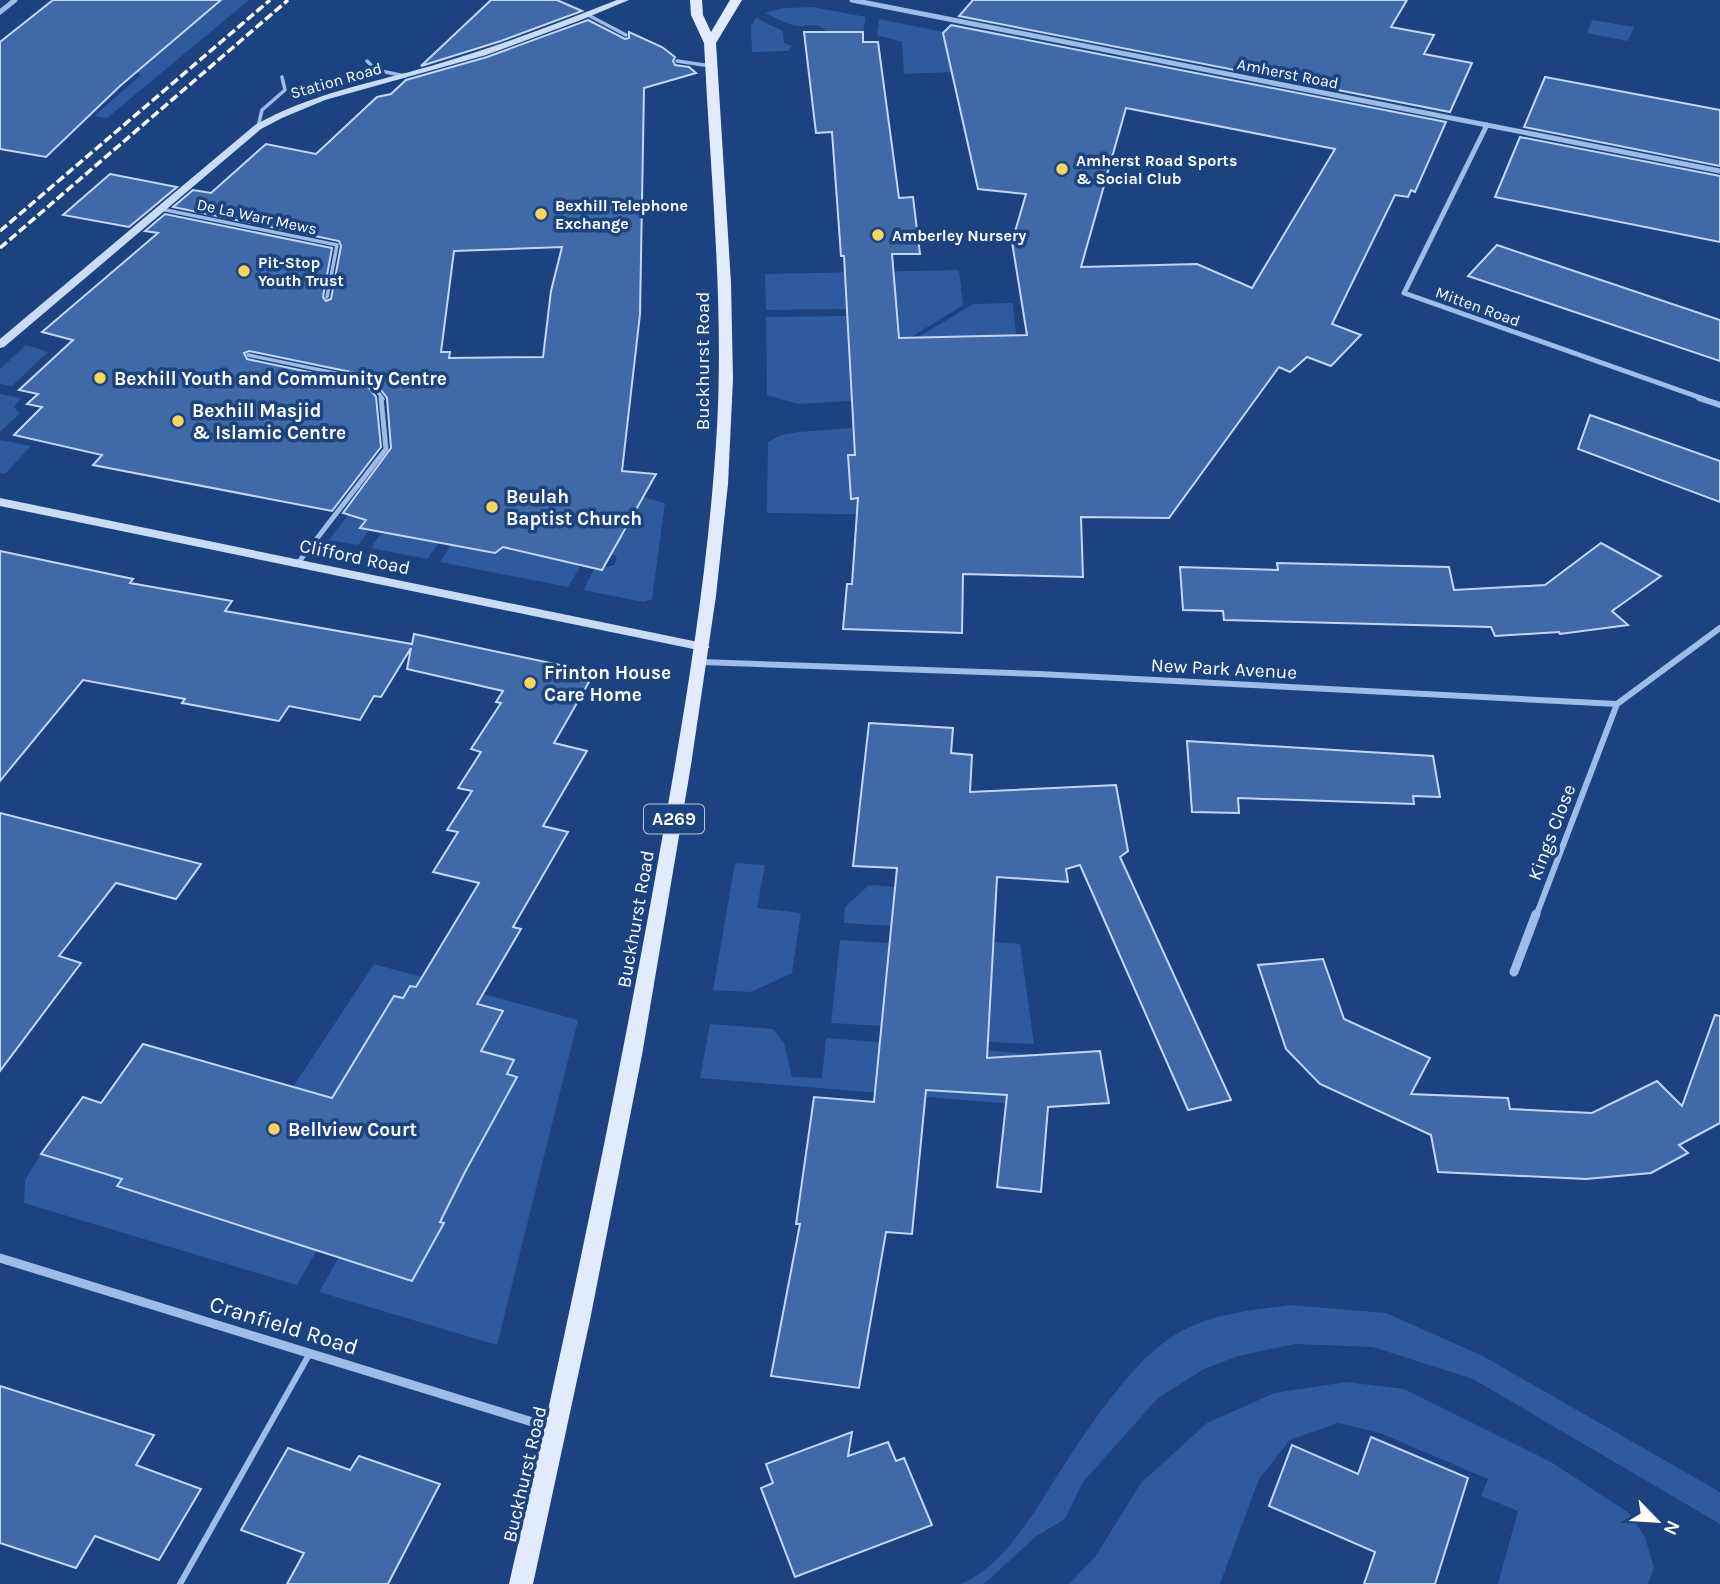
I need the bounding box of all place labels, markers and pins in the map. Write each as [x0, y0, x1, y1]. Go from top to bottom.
place label: Amherst Road Sports & Social Club [1076, 151, 1237, 188]
marker: Amherst Road Sports & Social Club [1054, 161, 1070, 177]
place label: Bexhill Telephone Exchange [555, 196, 688, 233]
marker: Bexhill Telephone Exchange [533, 206, 549, 222]
place label: Amberley Nursery [892, 226, 1026, 245]
marker: Amberley Nursery [870, 227, 886, 243]
place label: Pit-Stop Youth Trust [258, 253, 344, 290]
marker: Pit-Stop Youth Trust [236, 263, 252, 279]
place label: Bexhill Youth and Community Centre [114, 368, 447, 390]
marker: Bexhill Youth and Community Centre [92, 370, 108, 386]
place label: Bexhill Masjid & Islamic Centre [192, 400, 346, 444]
marker: Bexhill Masjid & Islamic Centre [170, 413, 186, 429]
place label: Beulah Baptist Church [506, 486, 642, 530]
marker: Beulah Baptist Church [484, 499, 500, 515]
place label: Frinton House Care Home [544, 662, 671, 706]
marker: Frinton House Care Home [522, 675, 538, 691]
place label: Bellview Court [288, 1119, 417, 1141]
marker: Bellview Court [266, 1121, 282, 1137]

